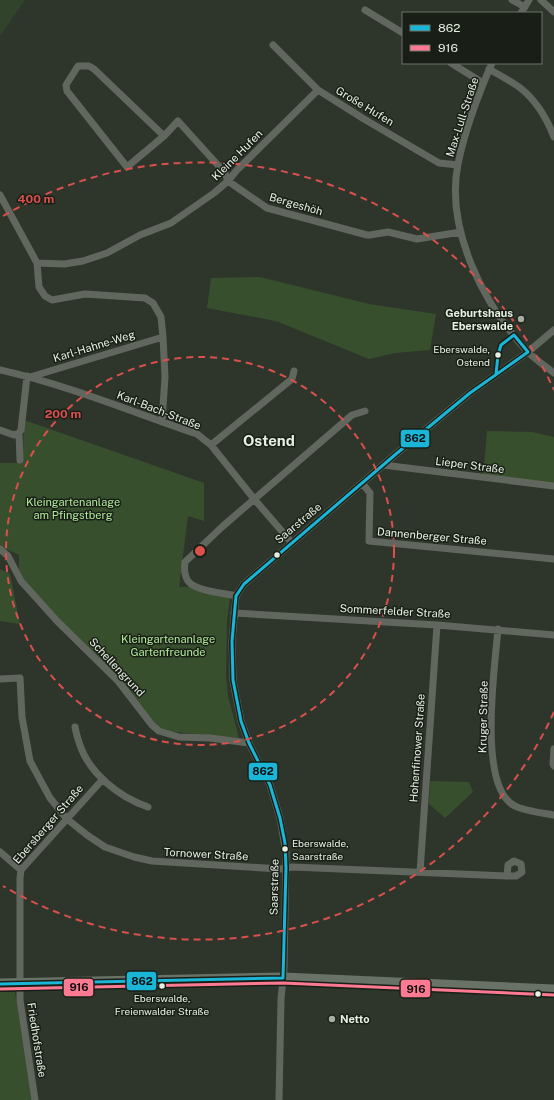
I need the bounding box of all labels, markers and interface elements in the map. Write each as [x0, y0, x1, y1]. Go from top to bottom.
legend [402, 12, 542, 64]
text: 862 [438, 21, 460, 35]
text: 916 [438, 41, 458, 55]
street label: Max-Lull-Straße [443, 76, 481, 158]
street label: Große Hufen [334, 84, 396, 128]
street label: Kleine Hufen [209, 127, 265, 183]
street label: Bergeshöh [268, 191, 324, 217]
text: 400 m [18, 192, 55, 206]
place label: Geburtshaus Eberswalde [445, 307, 513, 332]
marker: Geburtshaus Eberswalde [516, 314, 526, 324]
street label: Karl-Hahne-Weg [52, 328, 136, 364]
place label: Eberswalde, Ostend [433, 343, 490, 368]
marker: Eberswalde, Ostend [493, 350, 503, 360]
street label: Karl-Bach-Straße [115, 388, 203, 432]
text: 200 m [45, 407, 81, 421]
line badge: 862 [400, 429, 430, 448]
district label: Ostend [243, 432, 295, 449]
text: 862 [404, 432, 426, 444]
street label: Lieper Straße [435, 455, 505, 475]
park label: Kleingartenanlage am Pfingstberg [26, 496, 120, 521]
street label: Saarstraße [273, 500, 323, 546]
street label: Dannenberger Straße [377, 525, 487, 547]
centre of rings [193, 544, 207, 558]
unlabelled marker [272, 550, 282, 560]
street label: Sommerfelder Straße [339, 602, 451, 620]
park label: Kleingartenanlage Gartenfreunde [121, 633, 215, 658]
street label: Schellengrund [87, 635, 147, 699]
street label: Kruger Straße [476, 681, 490, 753]
street label: Hohenfinower Straße [407, 693, 427, 803]
line badge: 862 [248, 762, 278, 781]
text: 862 [252, 765, 274, 777]
street label: Ebersberger Straße [11, 782, 85, 866]
place label: Eberswalde, Saarstraße [292, 837, 349, 862]
marker: Eberswalde, Saarstraße [280, 844, 290, 854]
street label: Tornower Straße [163, 846, 249, 862]
street label: Saarstraße [268, 859, 280, 915]
line badge: 862 [126, 971, 157, 991]
text: 862 [131, 975, 153, 987]
line badge: 916 [63, 978, 94, 997]
line badge: 916 [400, 979, 431, 998]
text: 916 [69, 981, 89, 993]
marker: Eberswalde, Freienwalder Straße [157, 981, 167, 991]
text: 916 [406, 983, 426, 995]
unlabelled marker [533, 989, 543, 999]
place label: Eberswalde, Freienwalder Straße [115, 992, 210, 1017]
street label: Friedhofstraße [25, 1002, 49, 1078]
place label: Netto [340, 1013, 370, 1025]
marker: Netto [327, 1014, 337, 1024]

